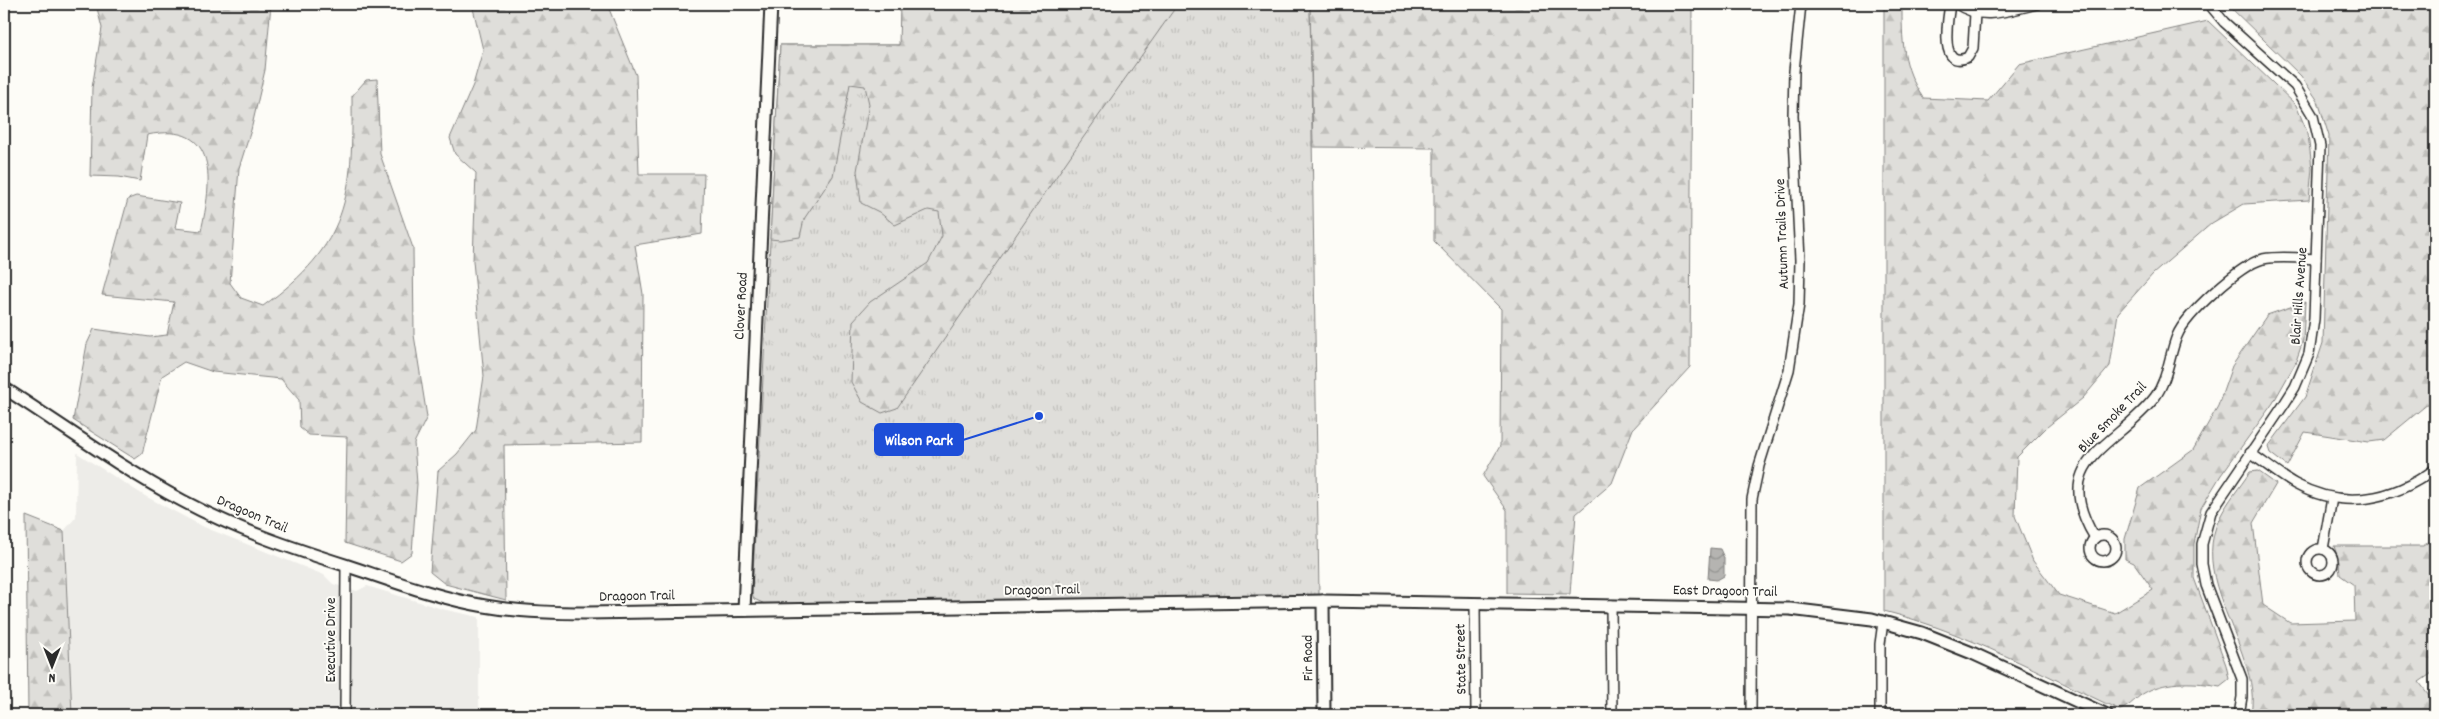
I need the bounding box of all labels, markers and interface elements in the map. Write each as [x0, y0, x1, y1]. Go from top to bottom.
street label: Autumn Trails Drive [1770, 178, 1796, 290]
street label: Blair Hills Avenue [2286, 246, 2314, 346]
street label: Clover Road [729, 272, 755, 340]
street label: Blue Smoke Trail [2073, 377, 2153, 459]
callout: Wilson Park [875, 424, 963, 455]
text: Wilson Park [885, 430, 953, 453]
street label: Dragoon Trail [213, 490, 291, 540]
street label: Dragoon Trail [1004, 579, 1080, 603]
street label: East Dragoon Trail [1672, 580, 1778, 604]
street label: Dragoon Trail [599, 585, 675, 609]
street label: Executive Drive [321, 597, 343, 682]
street label: State Street [1450, 623, 1474, 695]
street label: Fir Road [1298, 635, 1320, 681]
north arrow [28, 642, 78, 692]
text: N [48, 667, 55, 687]

